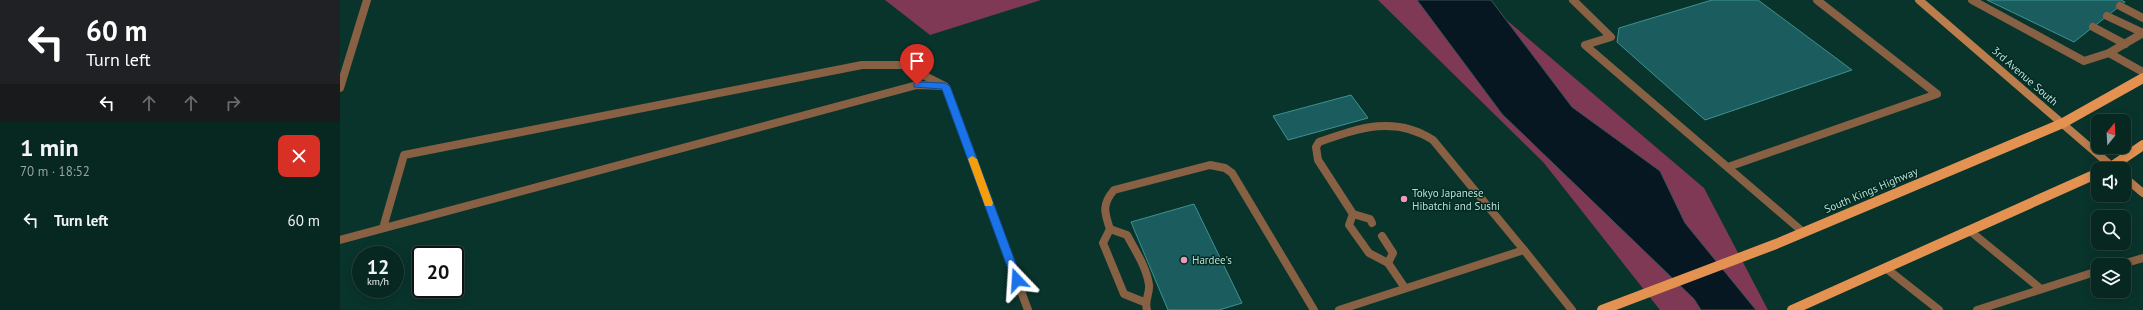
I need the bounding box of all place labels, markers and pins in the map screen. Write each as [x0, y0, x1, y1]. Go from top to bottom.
pin [900, 44, 934, 85]
place label: Tokyo Japanese Hibatchi and Sushi [1412, 186, 1500, 213]
marker: Tokyo Japanese Hibatchi and Sushi [1399, 194, 1409, 204]
place label: Hardee's [1192, 253, 1232, 267]
marker: Hardee's [1179, 255, 1189, 265]

